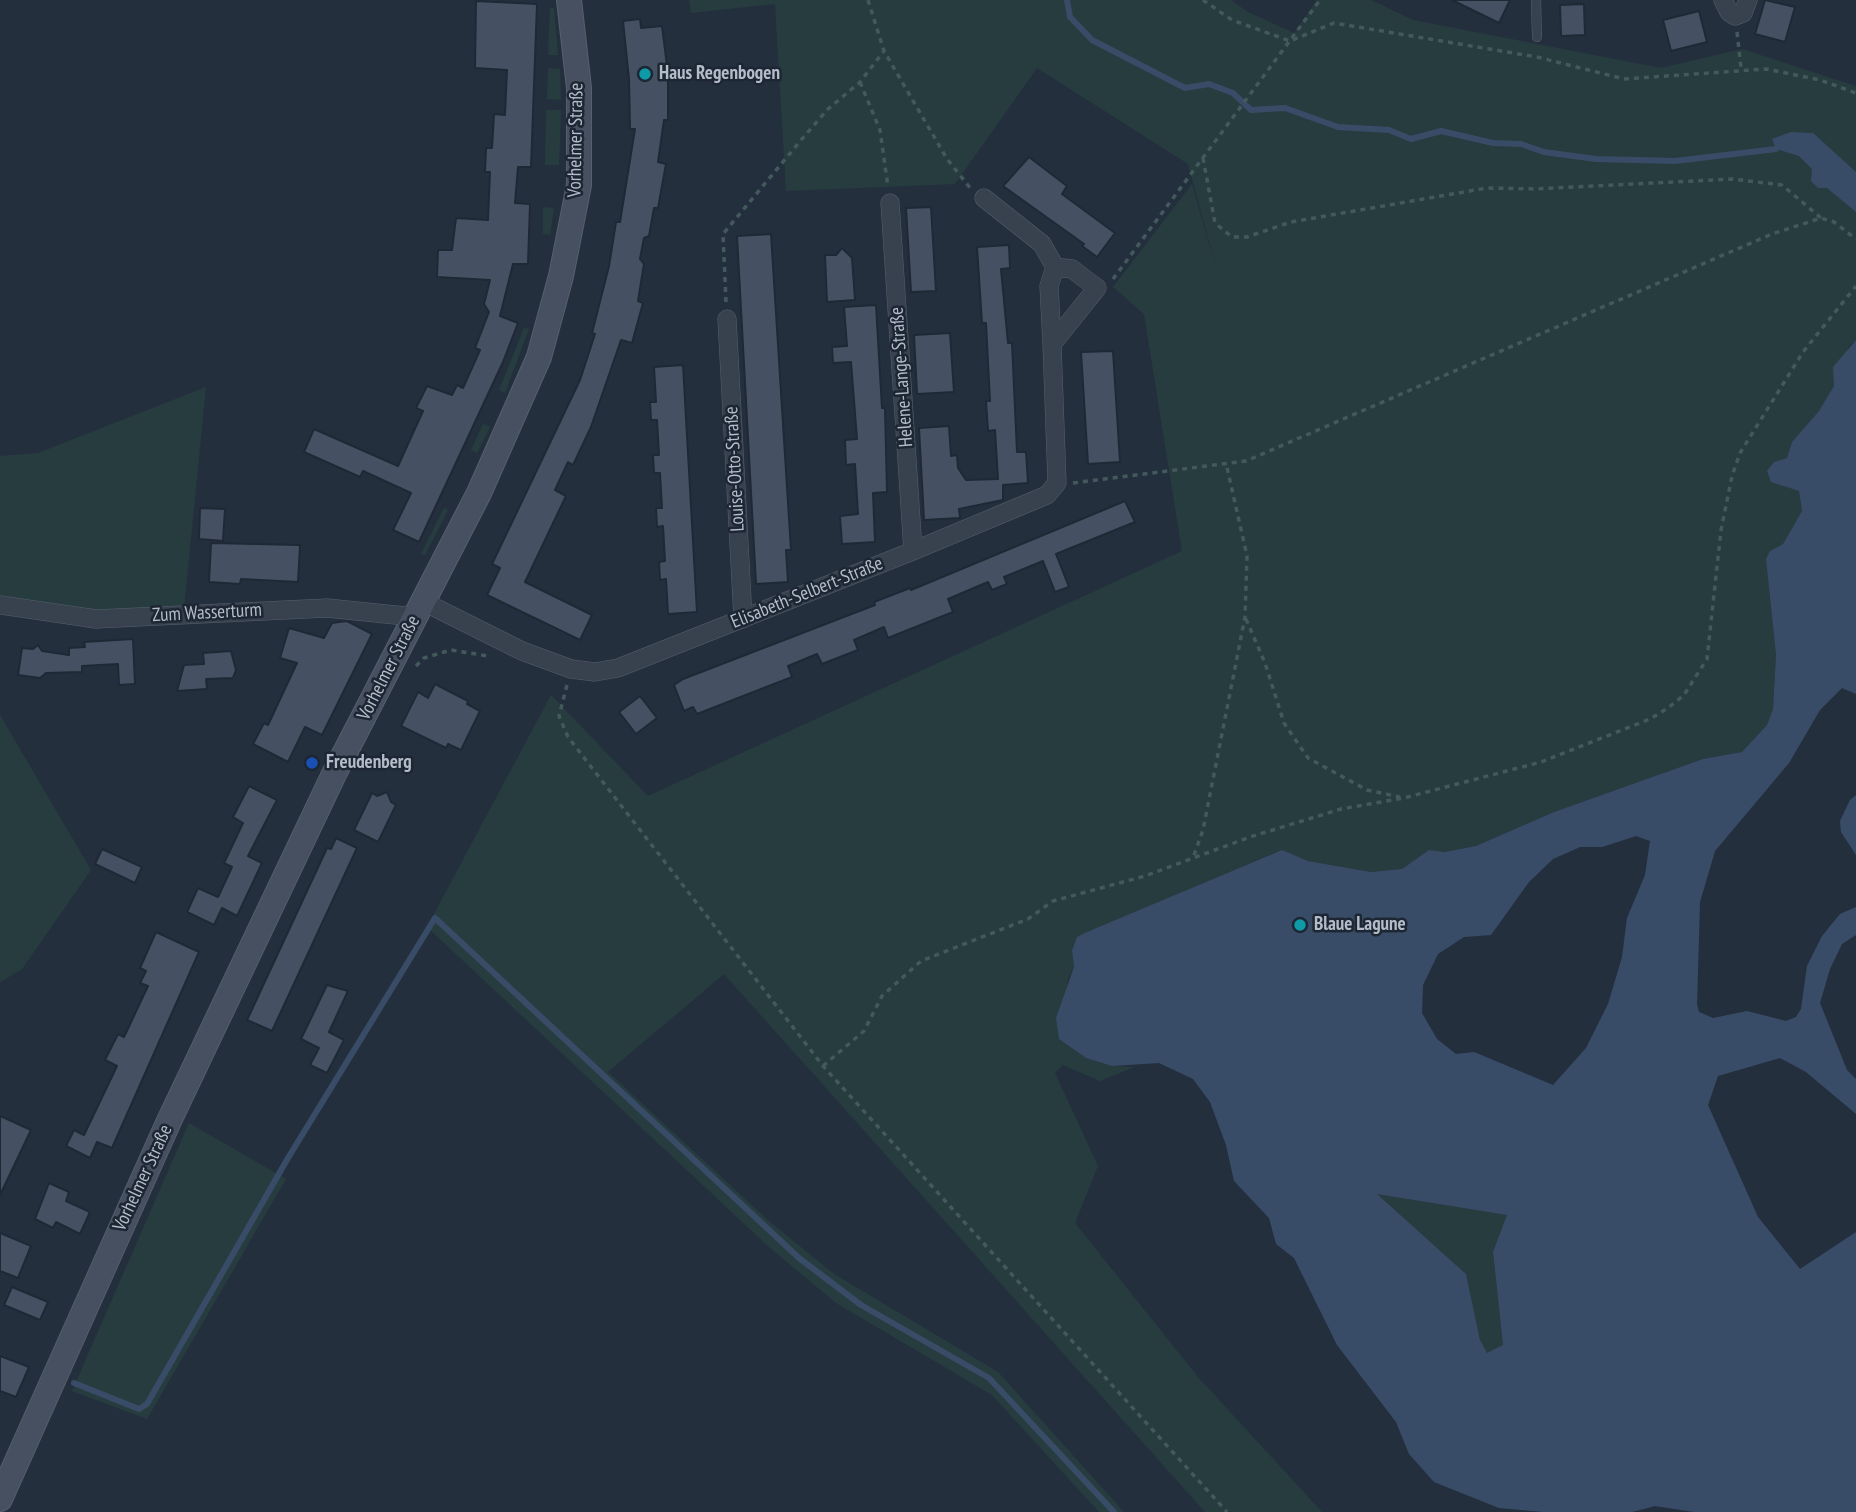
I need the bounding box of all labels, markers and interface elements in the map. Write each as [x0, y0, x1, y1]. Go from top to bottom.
place label: Haus Regenbogen [659, 63, 780, 85]
marker: Haus Regenbogen [637, 66, 653, 82]
street label: Vorhelmer Straße [564, 82, 588, 198]
street label: Helene-Lange-Straße [886, 306, 918, 448]
street label: Louise-Otto-Straße [720, 406, 750, 532]
street label: Elisabeth-Selbert-Straße [728, 552, 886, 634]
street label: Zum Wasserturm [152, 599, 262, 627]
street label: Vorhelmer Straße [353, 612, 425, 724]
place label: Freudenberg [326, 752, 412, 774]
marker: Freudenberg [304, 755, 320, 771]
place label: Blaue Lagune [1314, 914, 1406, 936]
marker: Blaue Lagune [1292, 917, 1308, 933]
street label: Vorhelmer Straße [108, 1121, 178, 1235]

